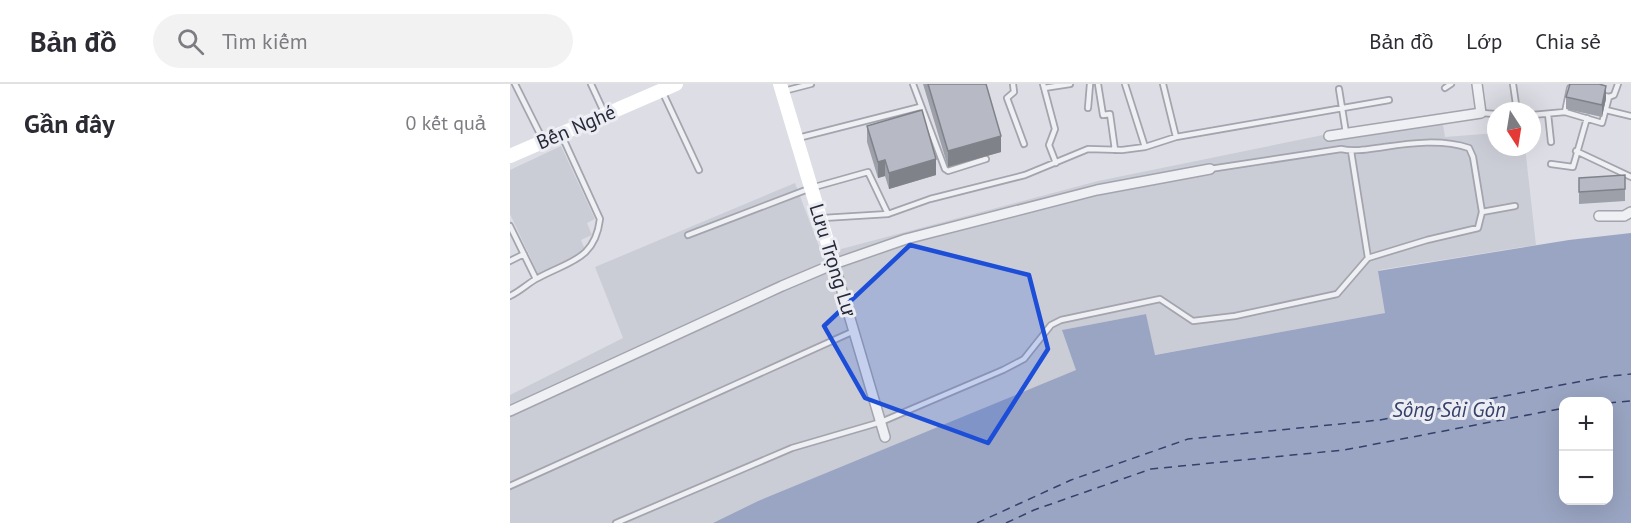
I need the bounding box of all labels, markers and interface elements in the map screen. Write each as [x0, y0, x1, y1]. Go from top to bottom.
search box [153, 14, 573, 68]
text: Bản đồ [30, 23, 117, 60]
icon: search [174, 25, 207, 58]
text: Tìm kiếm [222, 27, 308, 55]
text: Bản đồ [1369, 28, 1433, 55]
text: Lớp [1466, 28, 1502, 55]
text: Chia sẻ [1535, 28, 1601, 55]
street label: Bến Nghé [533, 99, 619, 155]
north arrow [1487, 102, 1541, 156]
text: Gần đây [24, 107, 115, 140]
text: 0 kết quả [405, 110, 486, 136]
street label: Lưu Trọng Lư [803, 200, 863, 320]
water label: Sông Sài Gòn [1392, 396, 1506, 423]
map controls [1559, 397, 1613, 505]
button: + [1559, 397, 1613, 451]
button: − [1559, 451, 1613, 505]

